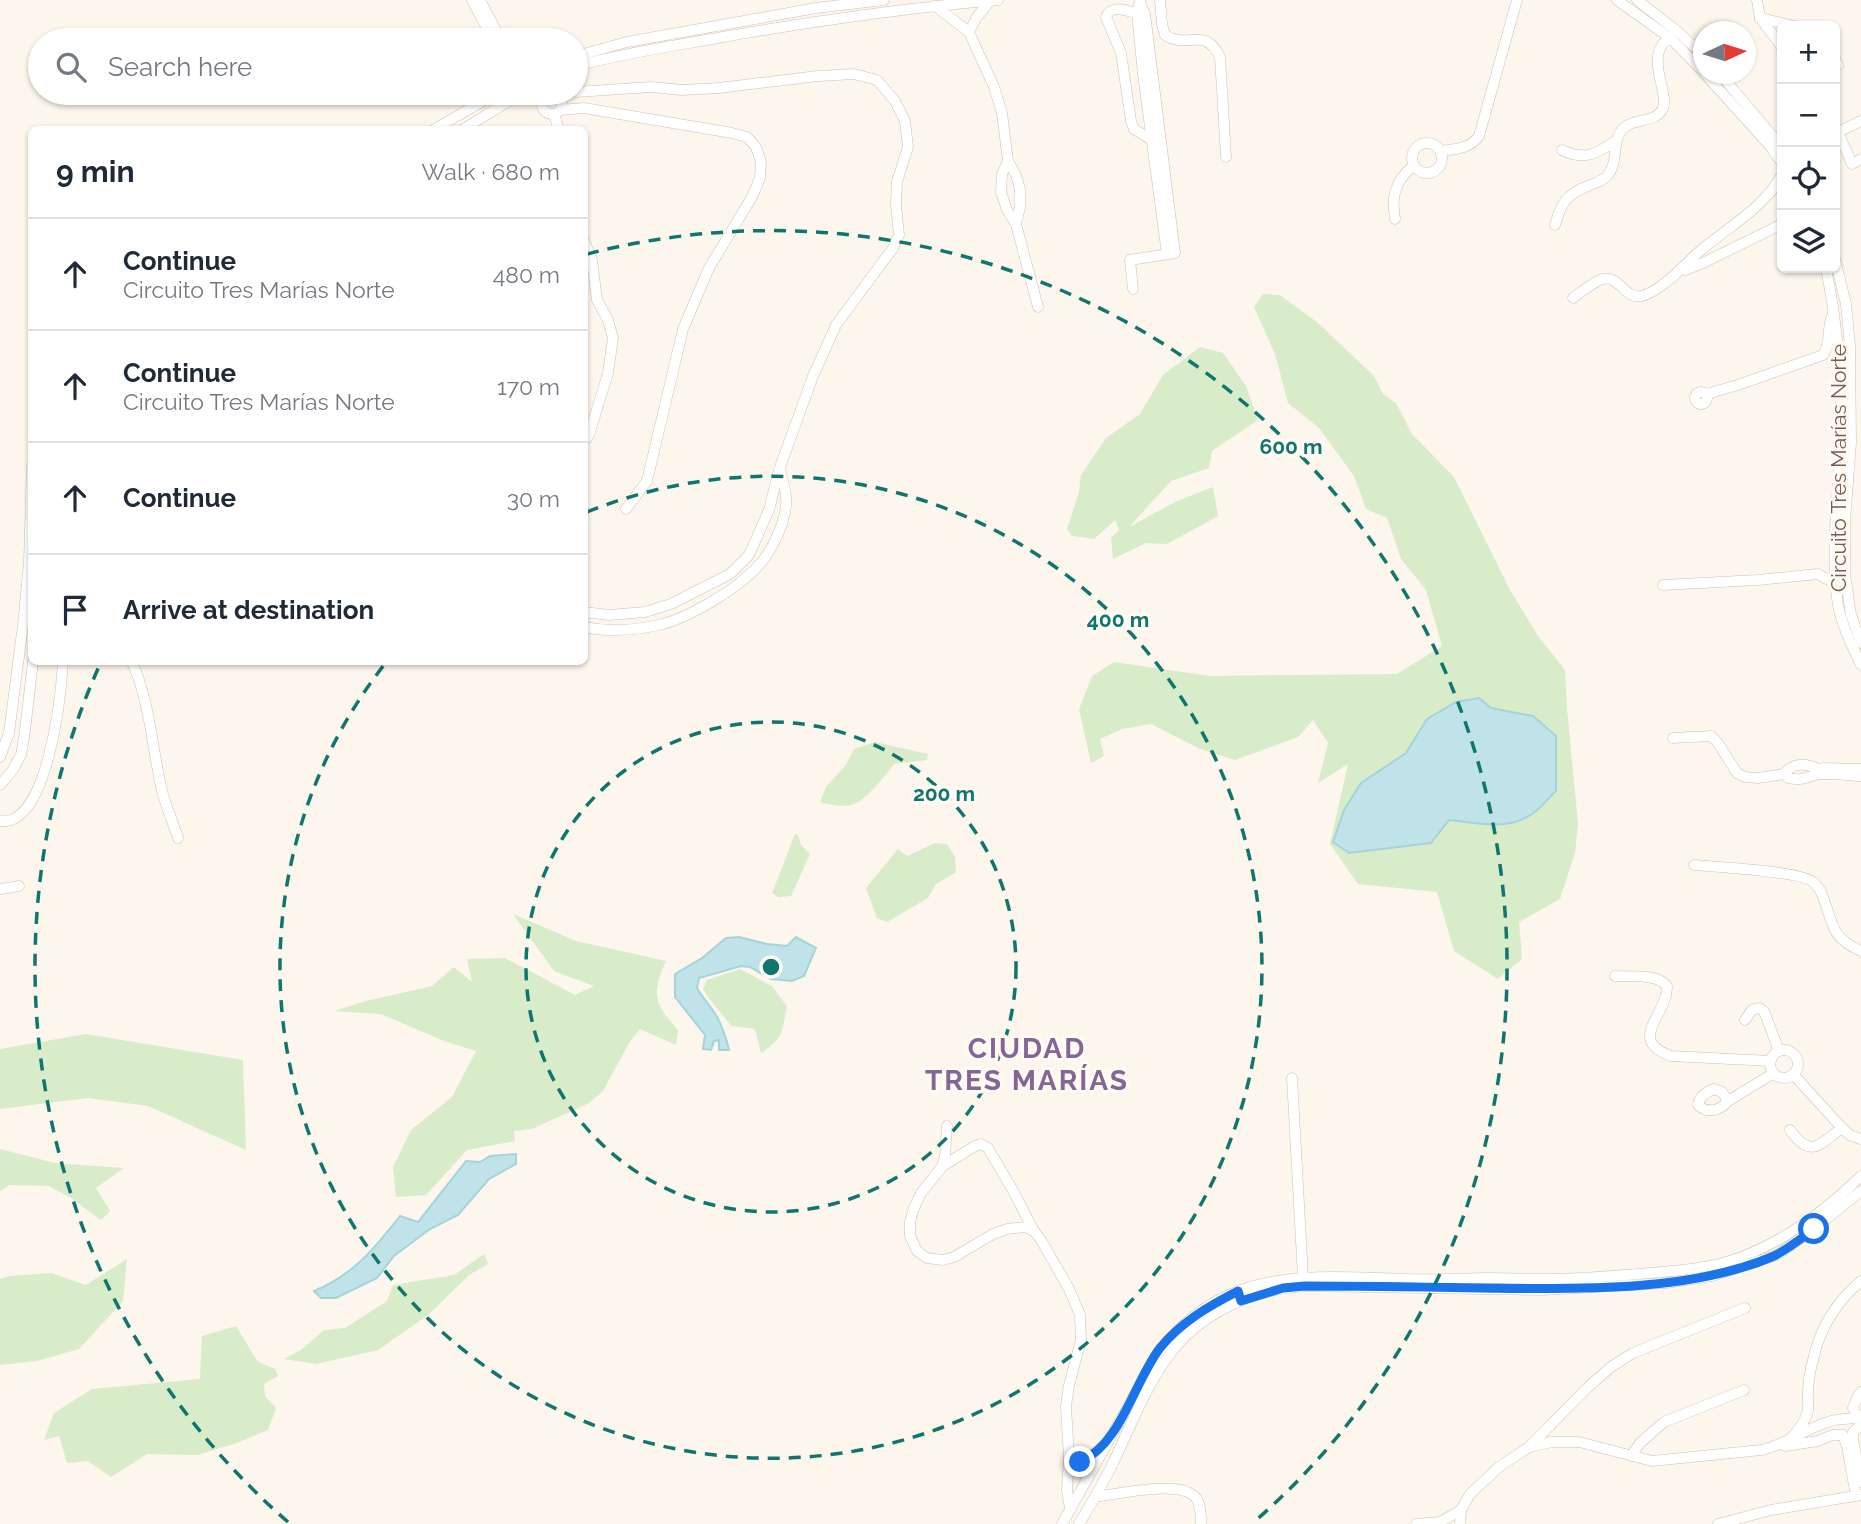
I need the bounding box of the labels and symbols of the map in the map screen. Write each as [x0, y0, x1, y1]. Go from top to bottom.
north arrow [1693, 21, 1756, 84]
street label: Circuito Tres Marías Norte [1826, 344, 1851, 592]
text: 600 m [1259, 434, 1323, 459]
text: 400 m [1087, 607, 1149, 632]
text: 200 m [913, 781, 975, 806]
centre of rings [759, 955, 783, 979]
district label: CIUDAD TRES MARÍAS [925, 1032, 1129, 1097]
route start [1798, 1213, 1829, 1244]
route end [1064, 1446, 1095, 1477]

